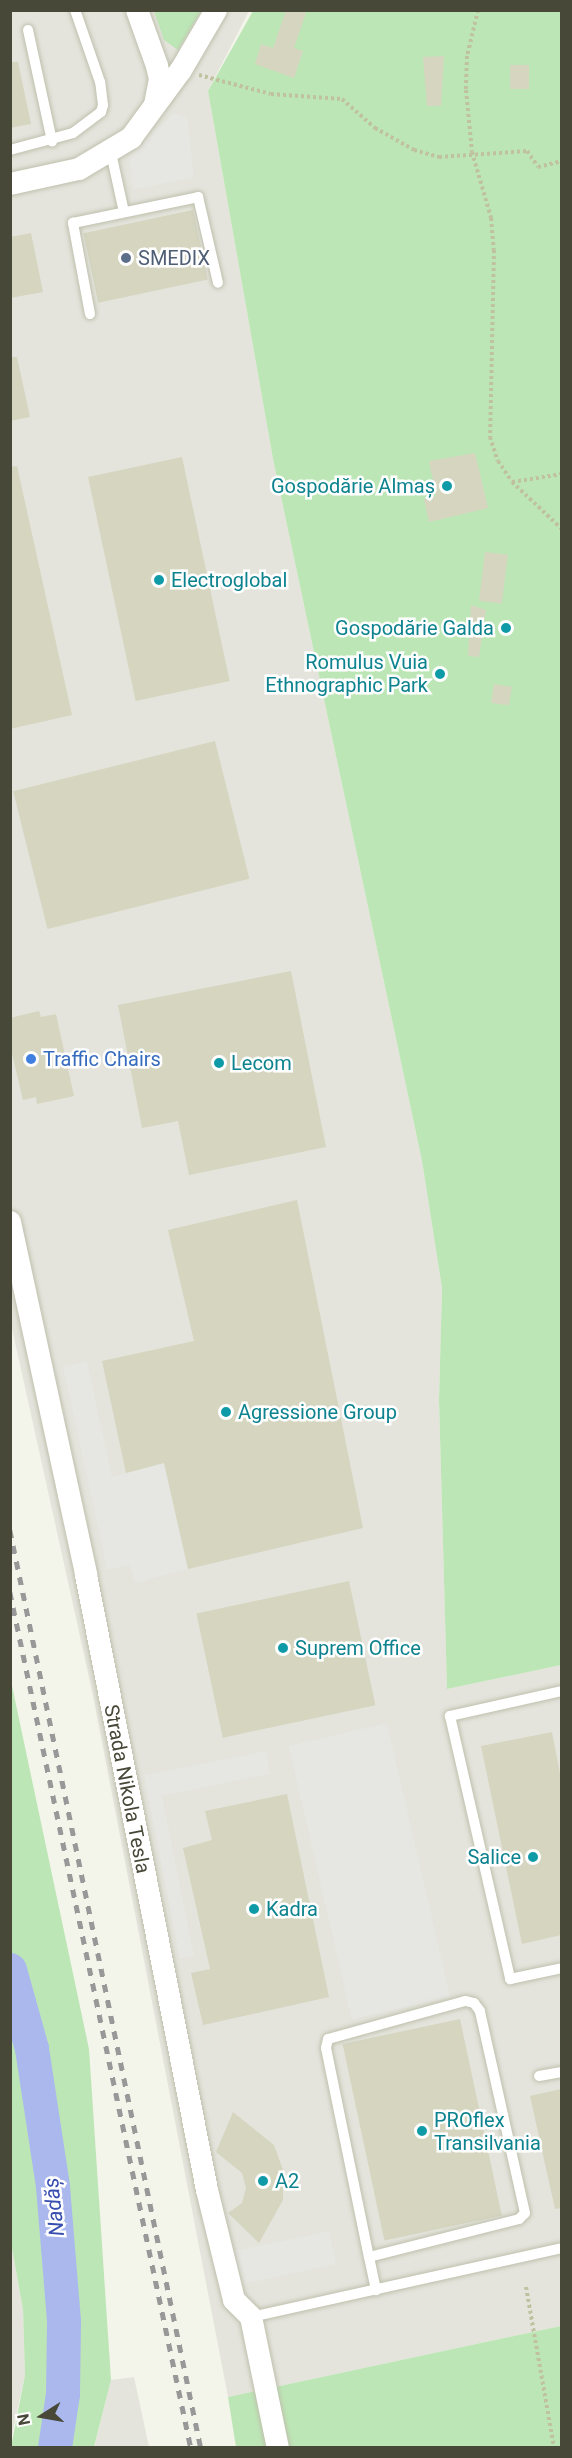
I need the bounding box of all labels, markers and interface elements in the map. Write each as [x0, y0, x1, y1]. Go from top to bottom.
place label: SMEDIX [138, 246, 210, 270]
marker: SMEDIX [119, 251, 133, 265]
place label: Gospodărie Almaș [271, 474, 435, 498]
marker: Gospodărie Almaș [440, 479, 454, 493]
place label: Electroglobal [171, 568, 287, 592]
marker: Electroglobal [152, 573, 166, 587]
place label: Gospodărie Galda [335, 616, 494, 640]
marker: Gospodărie Galda [499, 621, 513, 635]
place label: Romulus Vuia Ethnographic Park [265, 650, 428, 697]
marker: Romulus Vuia Ethnographic Park [433, 667, 447, 681]
place label: Traffic Chairs [43, 1047, 161, 1071]
place label: Lecom [231, 1051, 292, 1075]
marker: Traffic Chairs [24, 1052, 38, 1066]
marker: Lecom [212, 1056, 226, 1070]
place label: Agressione Group [238, 1400, 397, 1424]
marker: Agressione Group [219, 1405, 233, 1419]
place label: Suprem Office [295, 1636, 421, 1660]
marker: Suprem Office [276, 1641, 290, 1655]
street label: Strada Nikola Tesla [99, 1702, 155, 1876]
place label: Salice [467, 1845, 521, 1869]
marker: Salice [526, 1850, 540, 1864]
place label: Kadra [266, 1897, 318, 1921]
marker: Kadra [247, 1902, 261, 1916]
place label: PROflex Transilvania [434, 2108, 541, 2155]
marker: PROflex Transilvania [415, 2124, 429, 2138]
place label: A2 [275, 2169, 299, 2193]
marker: A2 [256, 2174, 270, 2188]
water label: Nadăș [38, 2176, 70, 2238]
north arrow [12, 2386, 72, 2446]
text: N [13, 2412, 34, 2427]

